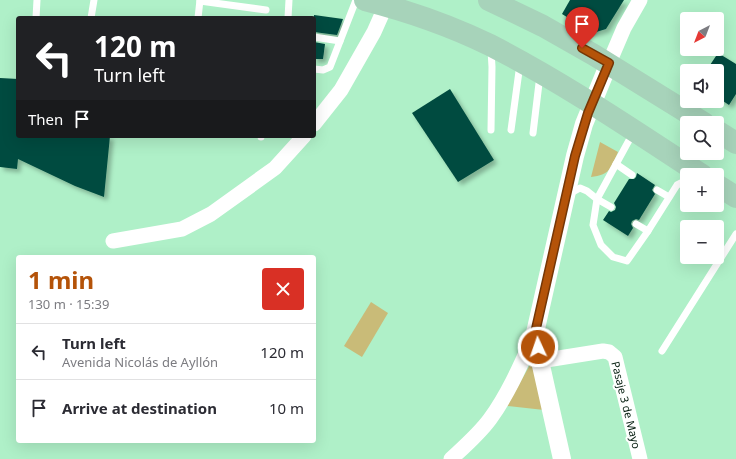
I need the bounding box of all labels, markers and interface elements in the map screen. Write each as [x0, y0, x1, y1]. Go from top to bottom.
pin [565, 7.0, 599, 48]
north arrow [680, 12, 724, 56]
map controls [680, 12, 724, 264]
icon: arrive [571, 13, 593, 35]
text: 120 m [94, 27, 177, 65]
icon: left [28, 32, 80, 84]
text: Turn left [94, 63, 165, 87]
button: sound [680, 64, 724, 108]
icon: arrive [71, 108, 93, 130]
text: Then [28, 109, 63, 129]
button: search [680, 116, 724, 160]
button: + [680, 168, 724, 212]
button: − [680, 220, 724, 264]
text: 1 min [28, 263, 94, 296]
button: close [262, 268, 304, 310]
text: 130 m · 15:39 [28, 295, 109, 313]
position arrow [517, 326, 559, 368]
text: Turn left [62, 333, 126, 353]
icon: left [28, 341, 50, 363]
text: 120 m [260, 342, 304, 362]
text: Avenida Nicolás de Ayllón [62, 353, 218, 371]
street label: Pasaje 3 de Mayo [608, 360, 645, 450]
icon: arrive [28, 397, 50, 419]
text: Arrive at destination [62, 398, 217, 418]
text: 10 m [269, 398, 304, 418]

